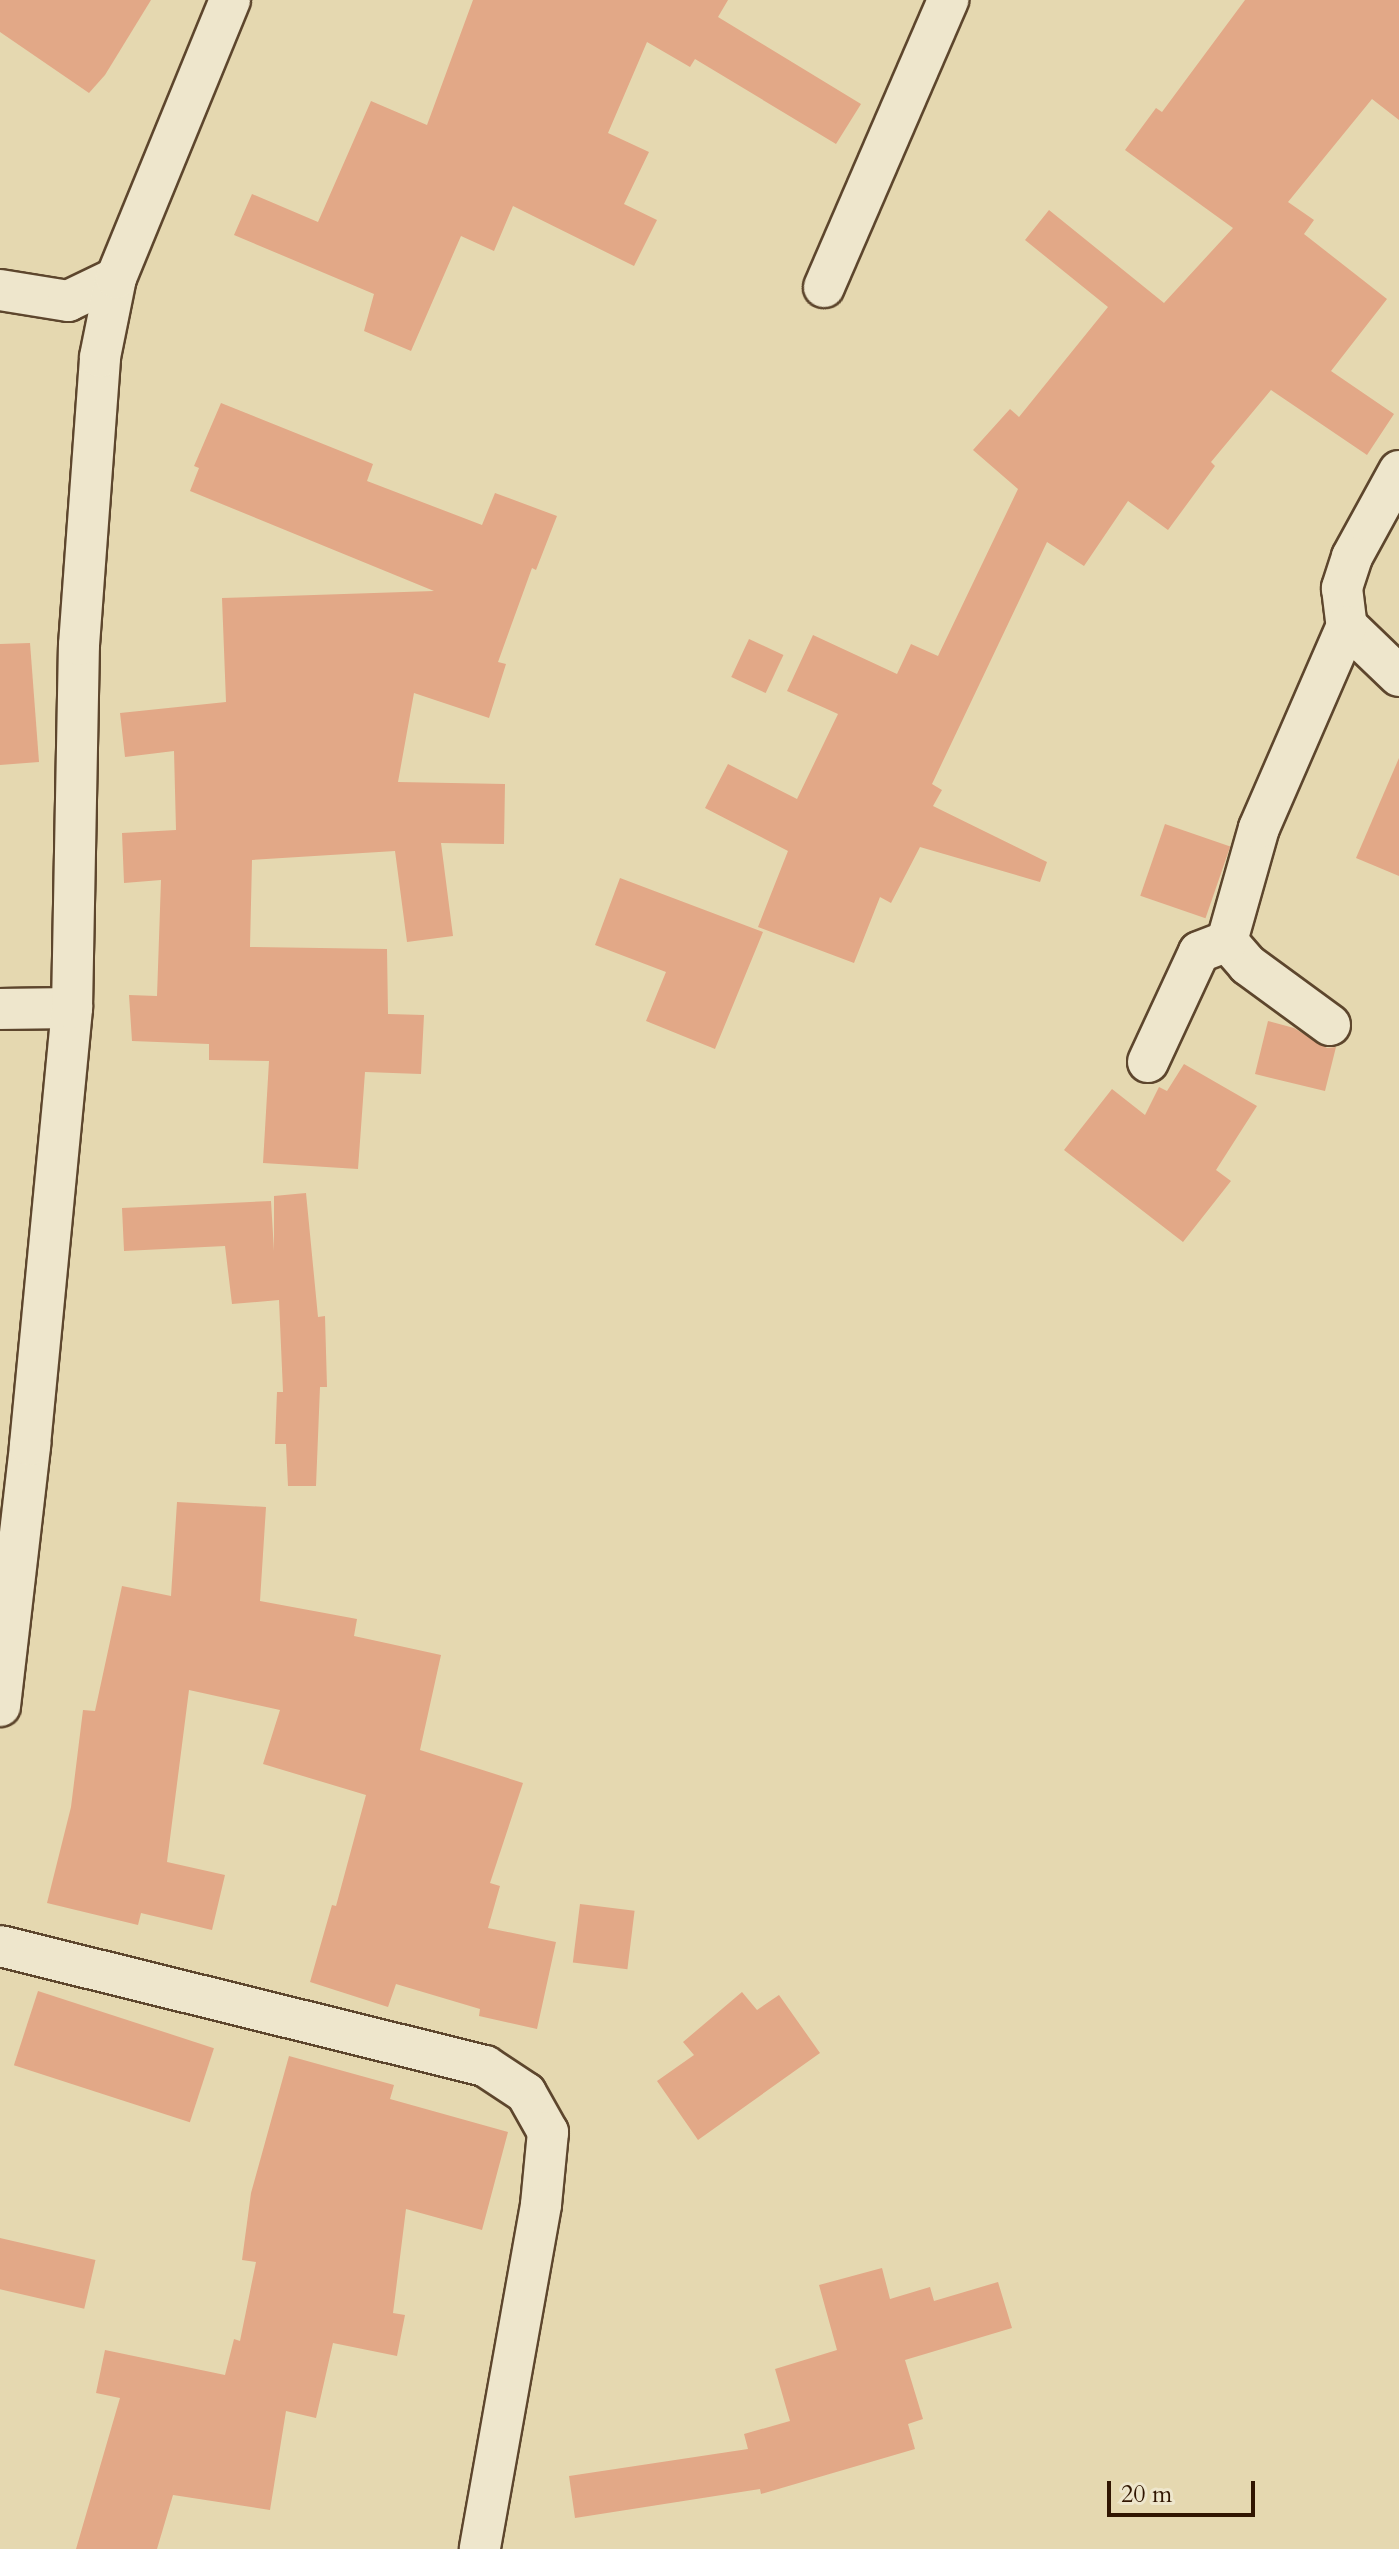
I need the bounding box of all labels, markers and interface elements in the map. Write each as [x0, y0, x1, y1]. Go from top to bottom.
scale bar [1111, 2465, 1259, 2515]
text: 20 m [1121, 2478, 1172, 2511]

